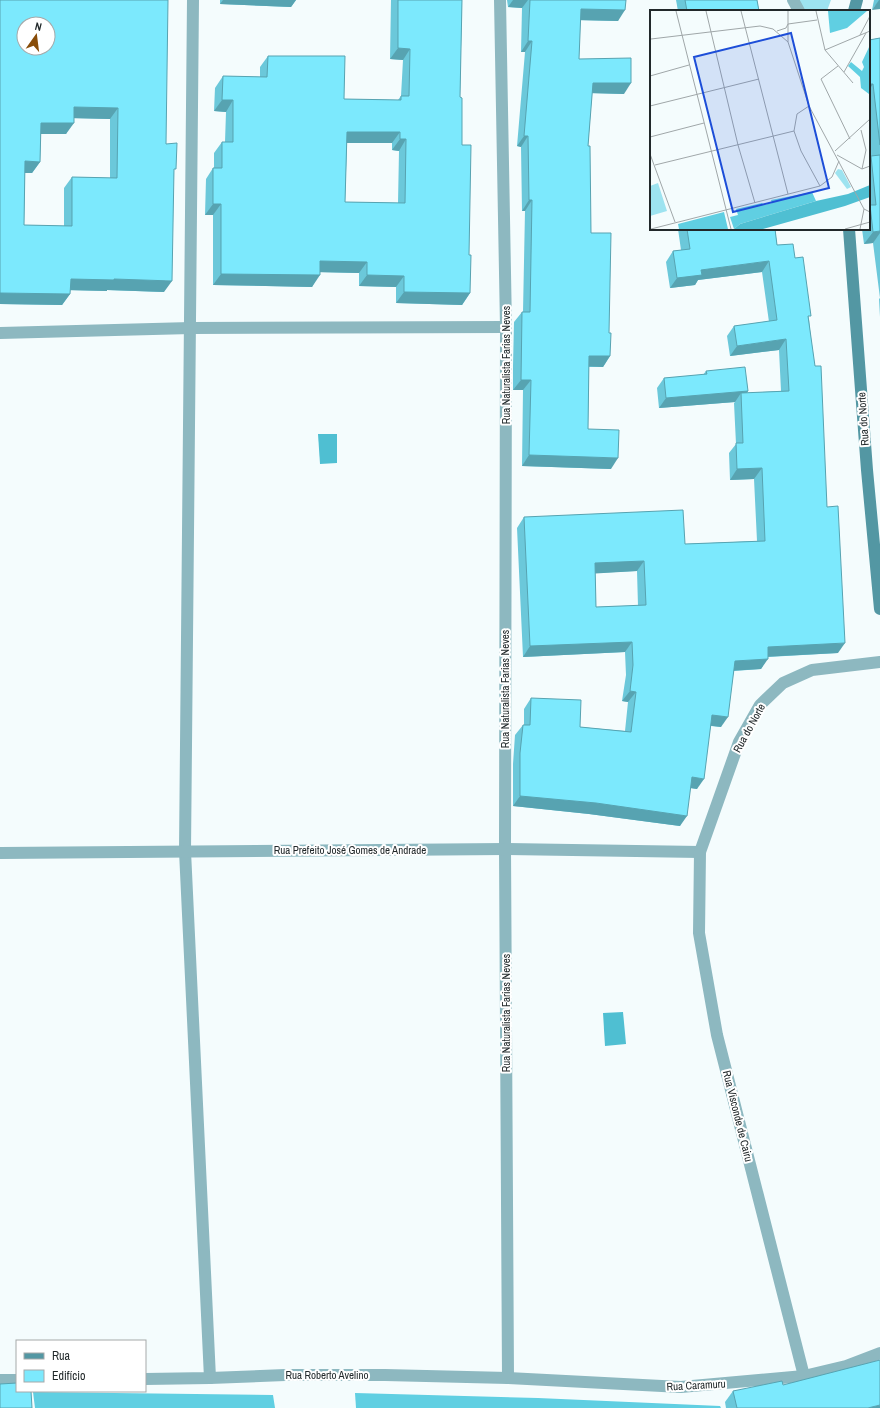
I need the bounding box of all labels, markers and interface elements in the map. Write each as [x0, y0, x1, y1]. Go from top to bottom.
inset map [650, 10, 870, 230]
north arrow [16, 16, 56, 56]
text: N [34, 19, 43, 34]
street label: Rua Naturalista Farias Neves [499, 305, 513, 424]
street label: Rua do Norte [854, 392, 872, 446]
street label: Rua Naturalista Farias Neves [498, 629, 512, 748]
street label: Rua do Norte [730, 701, 768, 755]
street label: Rua Prefeito José Gomes de Andrade [274, 843, 426, 857]
street label: Rua Naturalista Farias Neves [499, 953, 513, 1072]
street label: Rua Visconde de Cairu [720, 1069, 756, 1163]
legend [16, 1340, 146, 1392]
text: Rua [52, 1348, 71, 1364]
text: Edifício [52, 1368, 85, 1384]
street label: Rua Roberto Avelino [285, 1368, 369, 1382]
street label: Rua Caramuru [666, 1376, 726, 1394]

